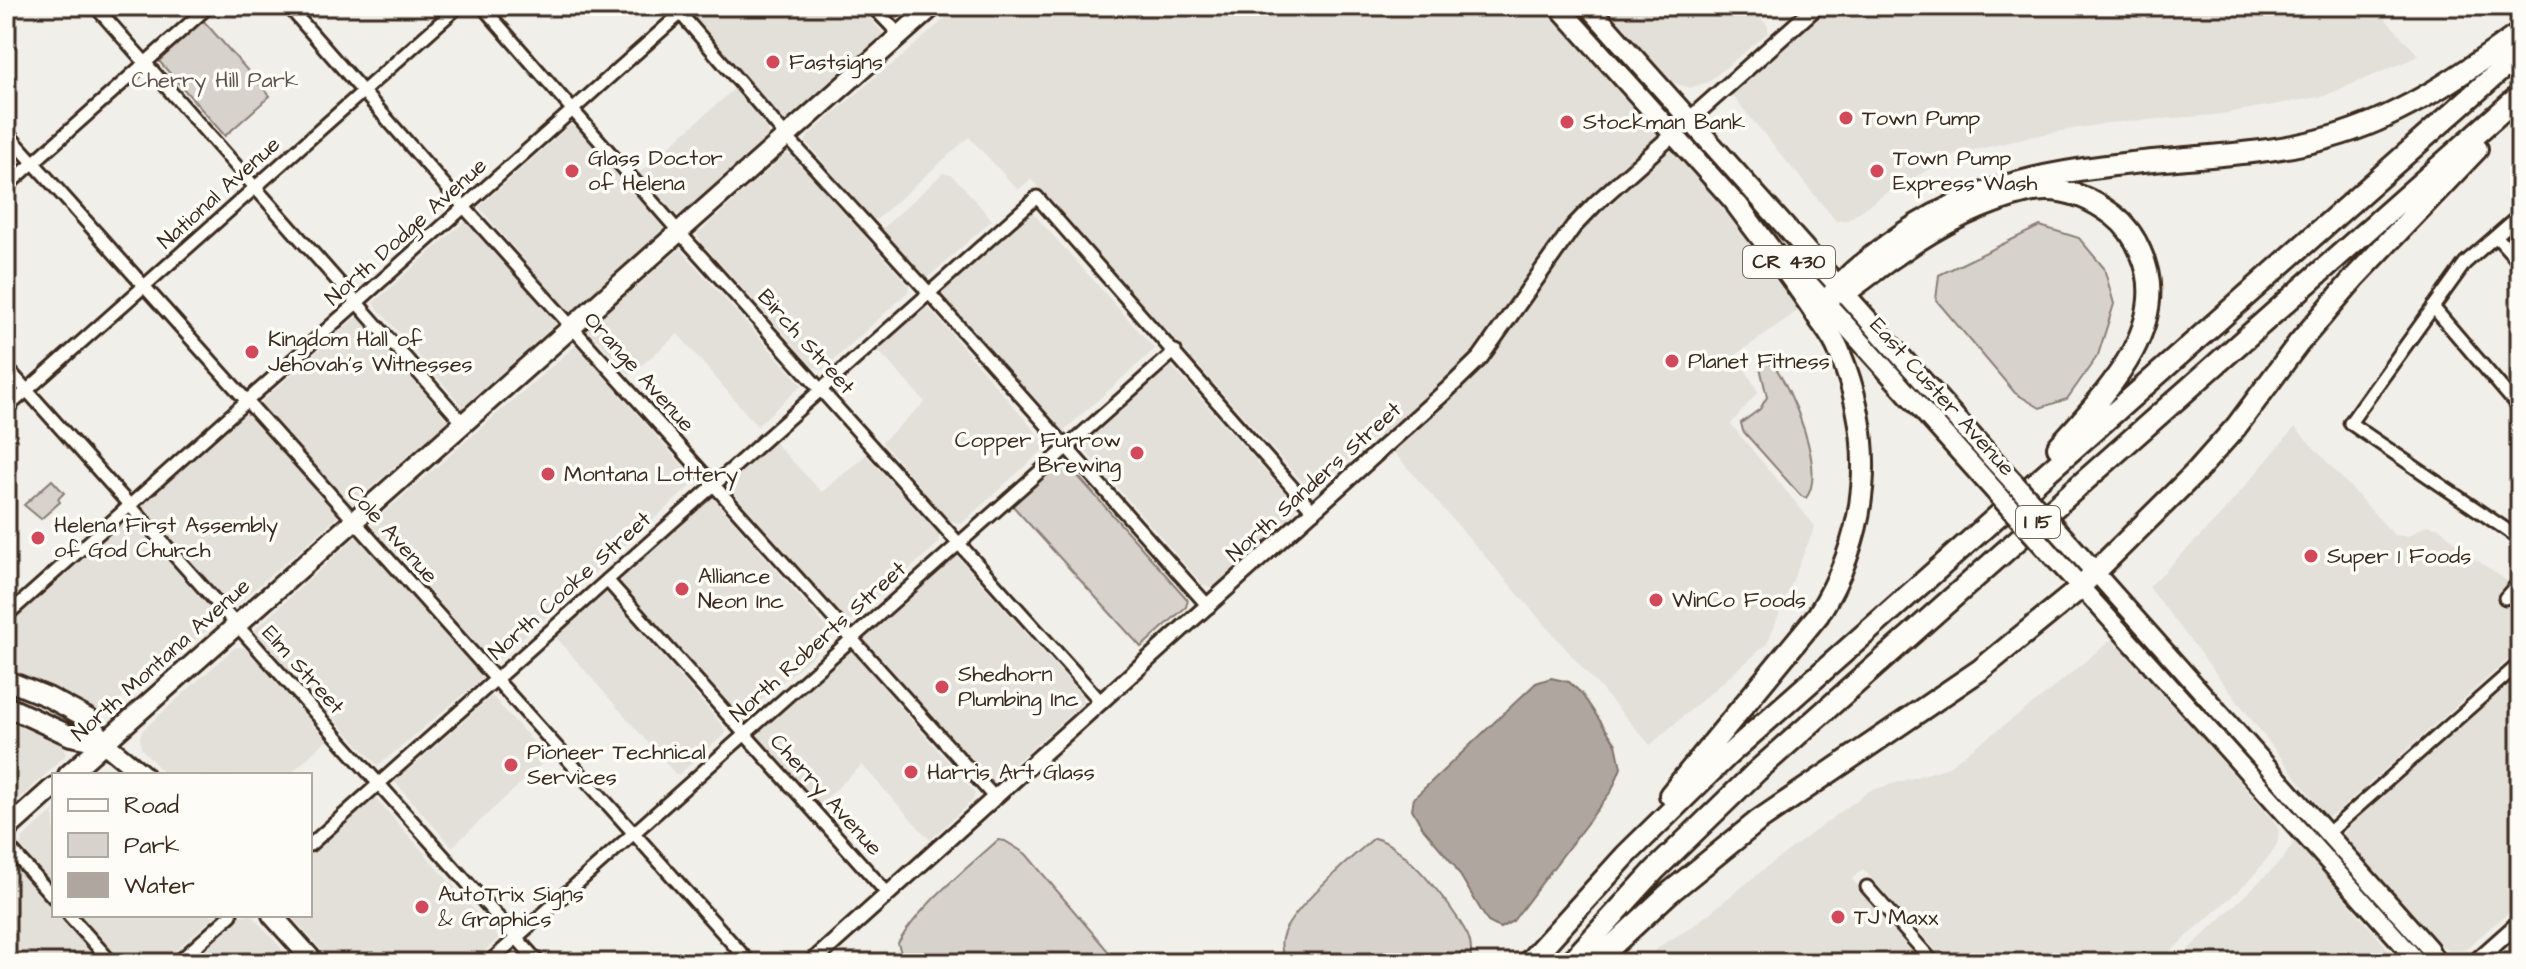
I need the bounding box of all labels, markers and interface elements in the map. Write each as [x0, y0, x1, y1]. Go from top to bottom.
place label: Fastsigns [789, 47, 883, 79]
marker: Fastsigns [764, 53, 782, 71]
park label: Cherry Hill Park [132, 65, 299, 97]
place label: Town Pump [1862, 103, 1980, 134]
place label: Stockman Bank [1583, 107, 1746, 138]
marker: Town Pump [1837, 109, 1855, 127]
marker: Stockman Bank [1558, 113, 1576, 131]
street label: National Avenue [151, 129, 287, 257]
place label: Glass Doctor of Helena [588, 143, 723, 199]
place label: Town Pump Express Wash [1893, 143, 2037, 199]
street label: North Dodge Avenue [318, 151, 495, 314]
marker: Glass Doctor of Helena [563, 162, 581, 180]
marker: Town Pump Express Wash [1868, 162, 1886, 180]
road number: CR 430 [1743, 246, 1835, 278]
street label: Birch Street [750, 282, 862, 402]
street label: Orange Avenue [576, 305, 702, 440]
street label: East Custer Avenue [1862, 311, 2022, 483]
place label: Kingdom Hall of Jehovah's Witnesses [268, 324, 473, 380]
marker: Kingdom Hall of Jehovah's Witnesses [243, 343, 261, 361]
place label: Planet Fitness [1688, 346, 1830, 377]
marker: Planet Fitness [1663, 352, 1681, 370]
street label: North Sanders Street [1220, 395, 1409, 569]
place label: Copper Furrow Brewing [955, 425, 1121, 482]
marker: Copper Furrow Brewing [1128, 444, 1146, 462]
place label: Montana Lottery [564, 459, 738, 491]
marker: Montana Lottery [539, 465, 557, 483]
street label: Cole Avenue [339, 478, 445, 590]
street label: North Cooke Street [482, 504, 658, 668]
road number: I 15 [2016, 506, 2060, 538]
place label: Helena First Assembly of God Church [54, 510, 278, 566]
marker: Helena First Assembly of God Church [29, 529, 47, 547]
place label: Super 1 Foods [2327, 541, 2471, 572]
marker: Super 1 Foods [2302, 547, 2320, 565]
street label: North Roberts Street [723, 554, 913, 730]
place label: Alliance Neon Inc [698, 561, 784, 617]
street label: North Montana Avenue [65, 571, 257, 749]
marker: Alliance Neon Inc [673, 580, 691, 598]
place label: WinCo Foods [1672, 585, 1806, 616]
marker: WinCo Foods [1647, 591, 1665, 609]
street label: Elm Street [255, 619, 351, 721]
place label: Shedhorn Plumbing Inc [958, 659, 1079, 716]
marker: Shedhorn Plumbing Inc [933, 678, 951, 696]
street label: Cherry Avenue [762, 727, 889, 864]
place label: Pioneer Technical Services [527, 737, 706, 793]
marker: Pioneer Technical Services [502, 756, 520, 774]
place label: Harris Art Glass [927, 757, 1095, 788]
marker: Harris Art Glass [902, 763, 920, 781]
legend [52, 773, 312, 917]
text: Road [124, 789, 179, 823]
text: Park [124, 829, 180, 863]
text: Water [124, 869, 195, 903]
place label: AutoTrix Signs & Graphics [438, 879, 584, 935]
marker: AutoTrix Signs & Graphics [413, 898, 431, 916]
place label: TJ Maxx [1854, 902, 1939, 933]
marker: TJ Maxx [1829, 908, 1847, 926]

